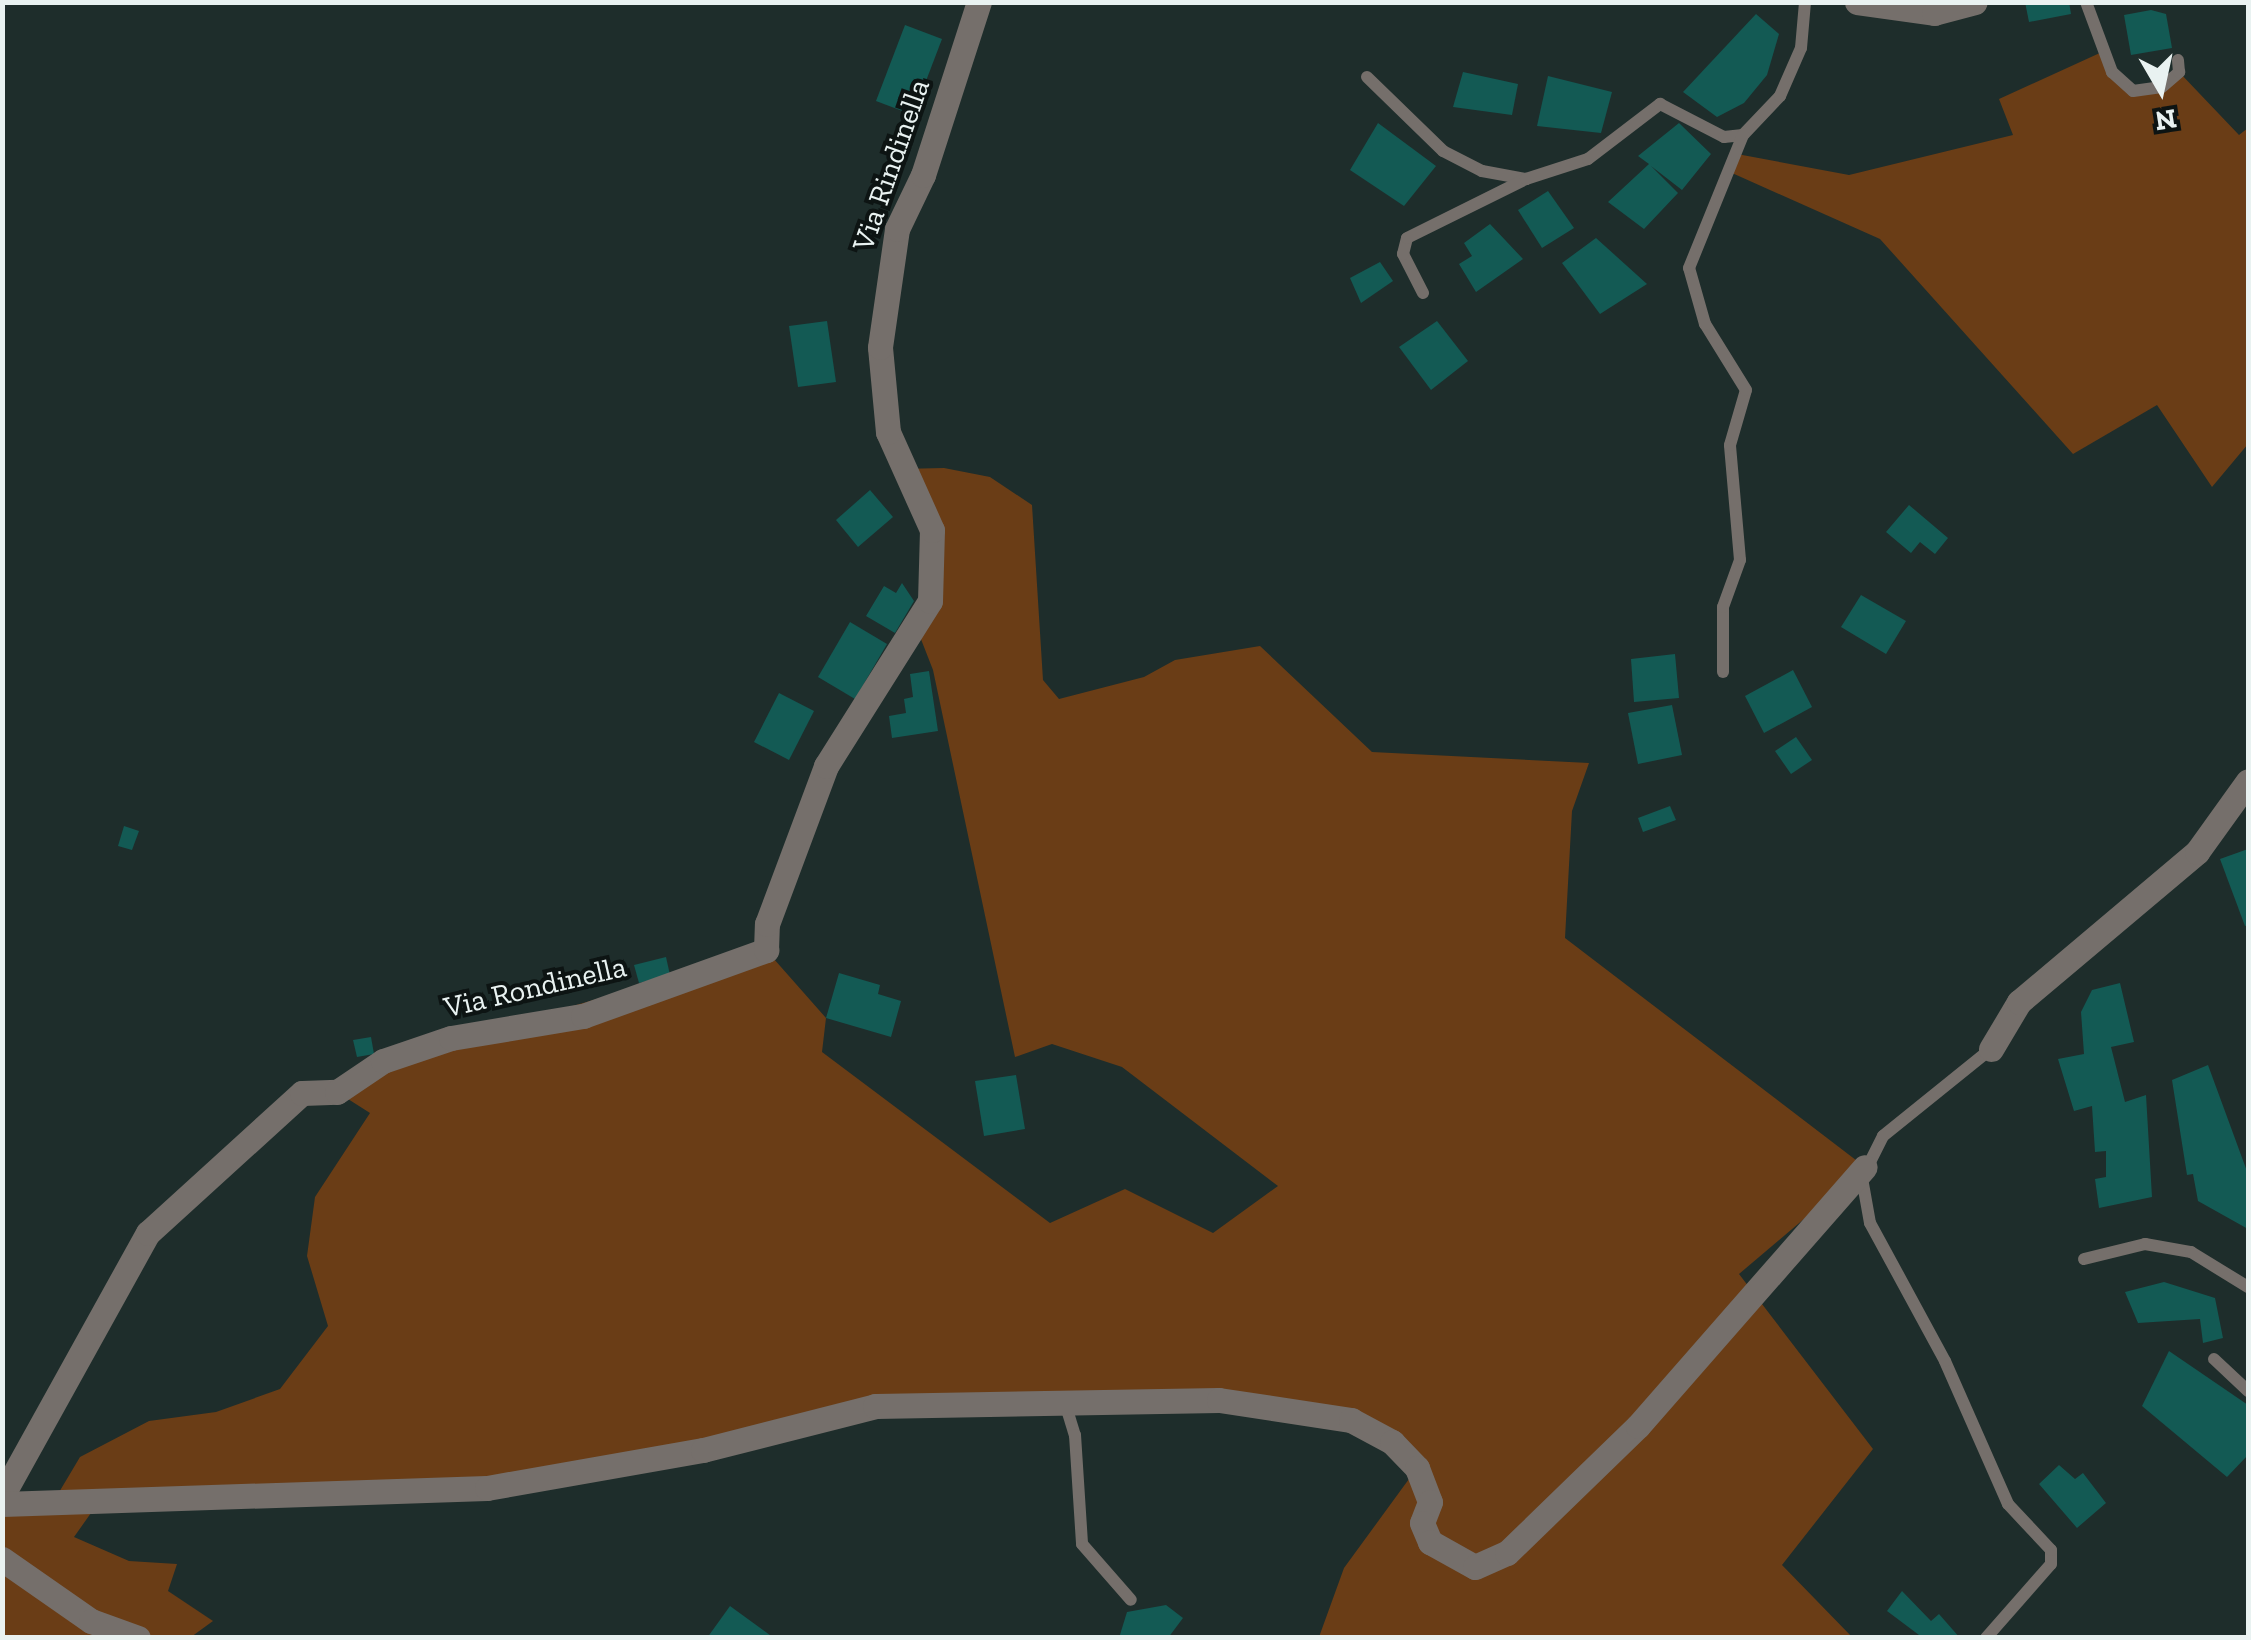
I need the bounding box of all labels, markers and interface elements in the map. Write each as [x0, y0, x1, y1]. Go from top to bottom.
north arrow [2111, 40, 2211, 140]
street label: Via Rindinella [845, 74, 937, 256]
text: N [2153, 102, 2179, 138]
street label: Via Rondinella [440, 949, 630, 1025]

